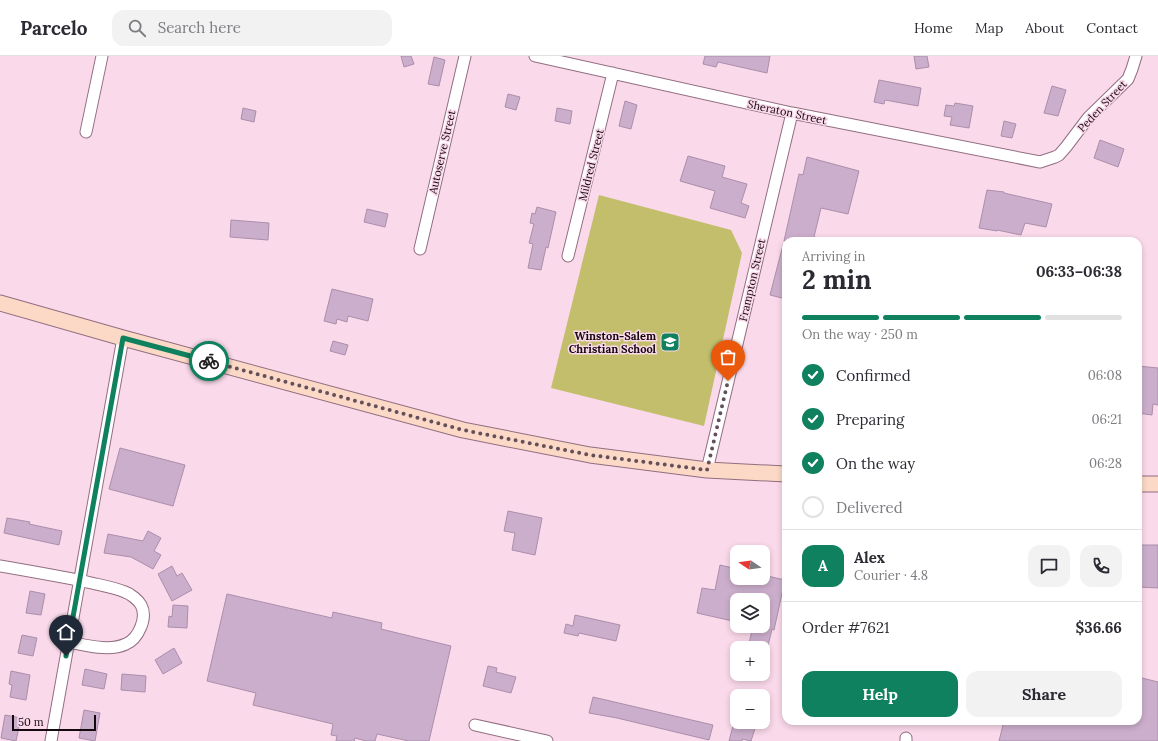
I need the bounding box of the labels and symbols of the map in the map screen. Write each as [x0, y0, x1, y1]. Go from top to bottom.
street label: Peden Street [1074, 77, 1130, 135]
street label: Sheraton Street [746, 97, 829, 127]
street label: Autoserve Street [425, 108, 459, 196]
street label: Mildred Street [575, 127, 607, 203]
street label: Frampton Street [736, 237, 768, 323]
place label: Winston-Salem Christian School [569, 329, 657, 356]
school or university icon: Winston-Salem Christian School [659, 331, 681, 353]
pin [711, 340, 745, 381]
courier [189, 341, 229, 381]
north arrow [730, 545, 770, 585]
pin [49, 615, 83, 656]
scale bar [12, 713, 96, 732]

